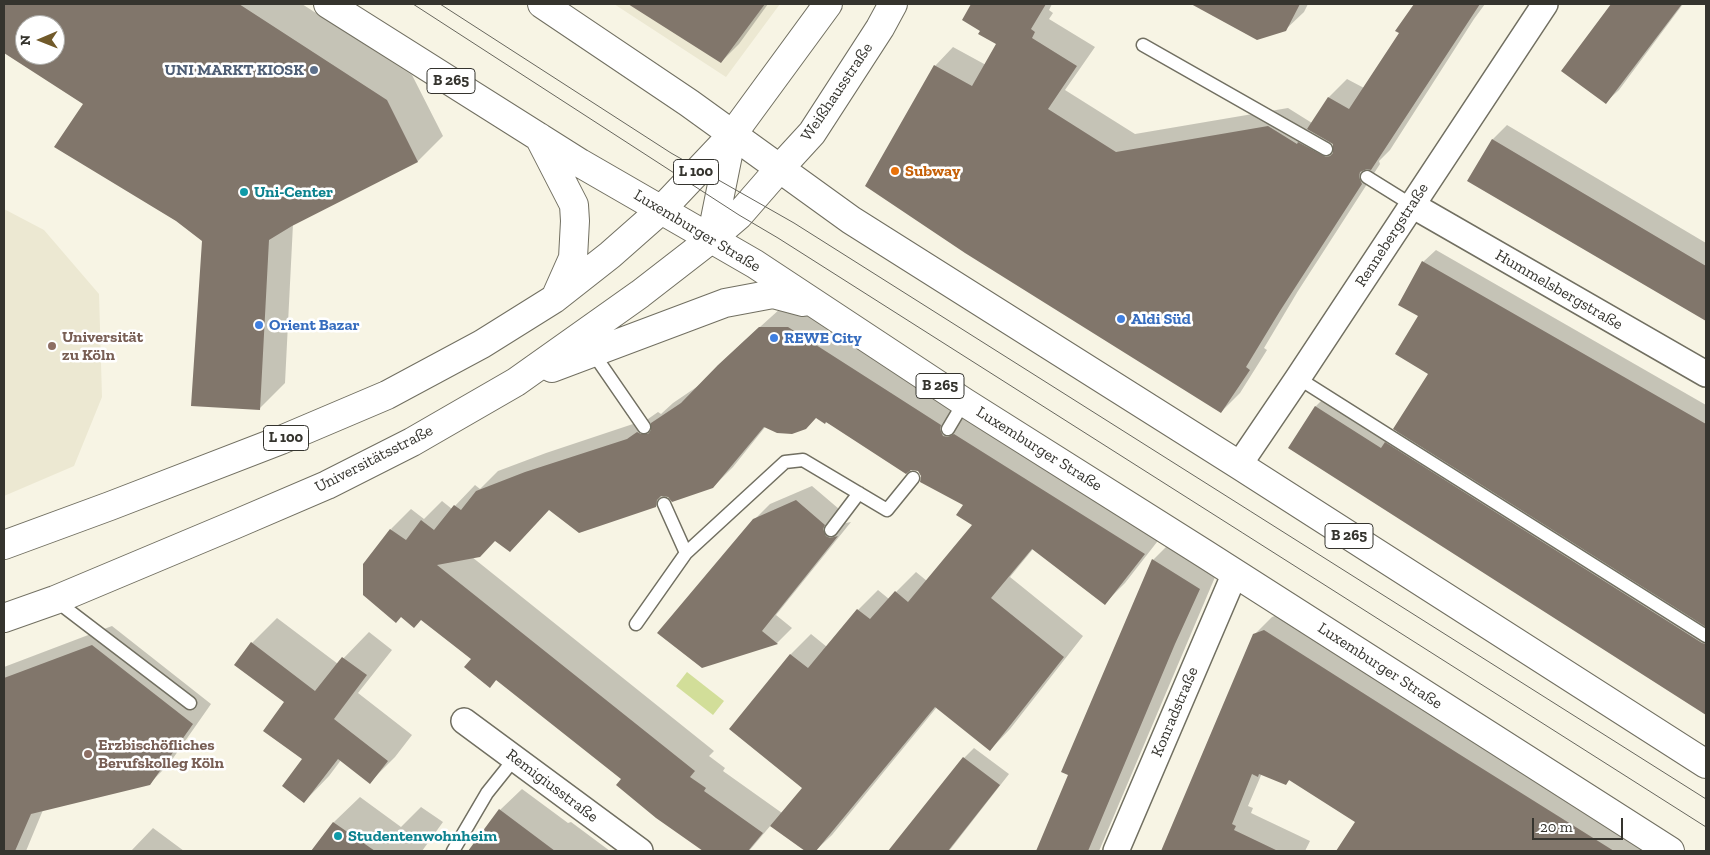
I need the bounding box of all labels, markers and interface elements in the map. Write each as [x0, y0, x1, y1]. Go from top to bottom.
north arrow [15, 15, 65, 65]
text: N [17, 35, 34, 46]
street label: Weißhausstraße [797, 39, 877, 145]
place label: UNI MARKT KIOSK [165, 60, 304, 80]
marker: UNI MARKT KIOSK [308, 64, 320, 76]
road number: B 265 [427, 68, 475, 94]
road number: L 100 [674, 160, 718, 184]
place label: Subway [905, 161, 960, 181]
marker: Subway [889, 165, 901, 177]
street label: Rennebergstraße [1351, 179, 1433, 291]
place label: Uni-Center [254, 182, 333, 202]
marker: Uni-Center [238, 186, 250, 198]
street label: Luxemburger Straße [630, 186, 764, 276]
street label: Hummelsbergstraße [1492, 246, 1626, 334]
place label: Aldi Süd [1131, 309, 1191, 329]
marker: Aldi Süd [1115, 313, 1127, 325]
place label: Orient Bazar [269, 315, 360, 335]
marker: Orient Bazar [253, 319, 265, 331]
place label: Universität zu Köln [62, 327, 143, 365]
place label: REWE City [784, 328, 862, 348]
marker: REWE City [768, 332, 780, 344]
marker: Universität zu Köln [46, 340, 58, 352]
road number: B 265 [916, 374, 964, 398]
street label: Luxemburger Straße [973, 403, 1105, 495]
street label: Universitätsstraße [312, 421, 436, 497]
road number: L 100 [264, 426, 308, 450]
road number: B 265 [1325, 524, 1373, 548]
street label: Luxemburger Straße [1314, 619, 1446, 713]
street label: Konradstraße [1147, 664, 1203, 760]
place label: Erzbischöfliches Berufskolleg Köln [98, 735, 224, 773]
street label: Remigiusstraße [502, 745, 602, 827]
marker: Erzbischöfliches Berufskolleg Köln [82, 748, 94, 760]
scale bar [1535, 808, 1626, 840]
text: 20 m [1540, 818, 1573, 836]
place label: Studentenwohnheim [348, 826, 497, 846]
marker: Studentenwohnheim [332, 830, 344, 842]

